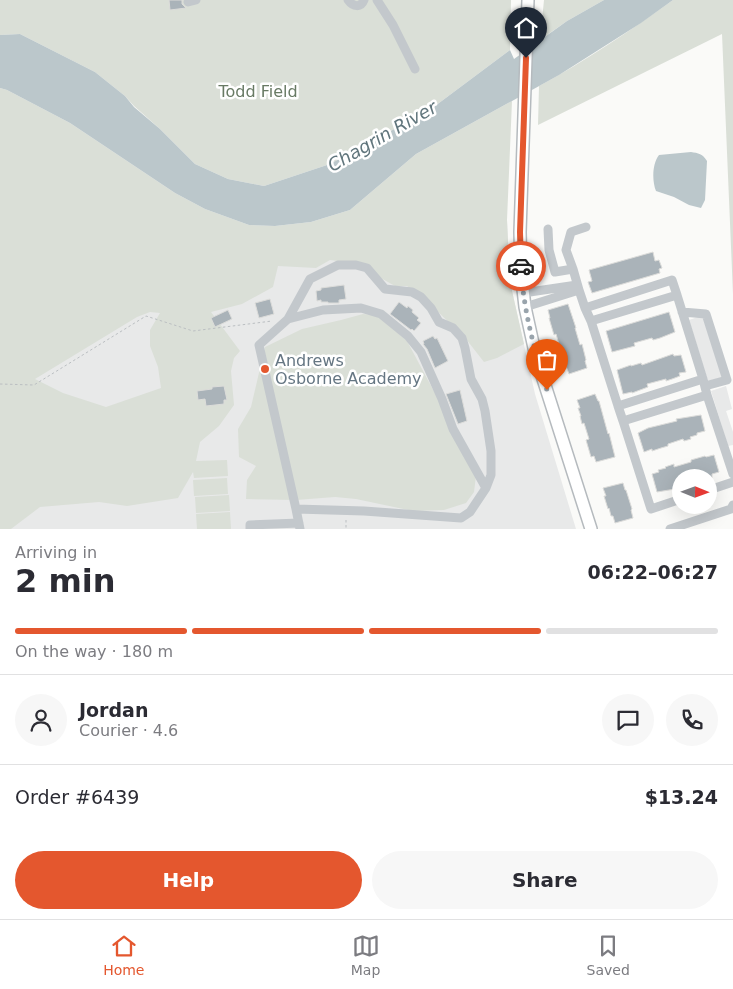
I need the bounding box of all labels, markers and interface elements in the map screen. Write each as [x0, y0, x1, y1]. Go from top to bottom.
pin [505, 7, 547, 58]
icon: home [512, 14, 540, 42]
park label: Todd Field [217, 82, 298, 101]
water label: Chagrin River [324, 95, 442, 176]
courier [496, 241, 546, 291]
icon: car [507, 252, 535, 280]
pin [526, 339, 568, 390]
icon: bag [533, 346, 561, 374]
place label: Andrews Osborne Academy [275, 351, 422, 388]
marker: Andrews Osborne Academy [259, 363, 271, 375]
north arrow [672, 469, 718, 514]
map controls [672, 469, 717, 514]
text: Arriving in [15, 543, 97, 562]
text: 06:22–06:27 [588, 561, 718, 583]
text: 2 min [15, 562, 116, 600]
text: On the way · 180 m [15, 642, 173, 661]
button: person [15, 694, 67, 746]
button: chat [602, 694, 654, 746]
button: phone [666, 694, 718, 746]
text: Jordan [79, 699, 148, 721]
text: Courier · 4.6 [79, 721, 178, 740]
text: Order #6439 [15, 786, 139, 808]
text: $13.24 [645, 786, 718, 808]
button: Help [15, 851, 362, 909]
button: Share [372, 851, 718, 909]
tab: Home [103, 932, 144, 978]
tab: Map [351, 932, 380, 978]
tab: Saved [587, 932, 630, 978]

